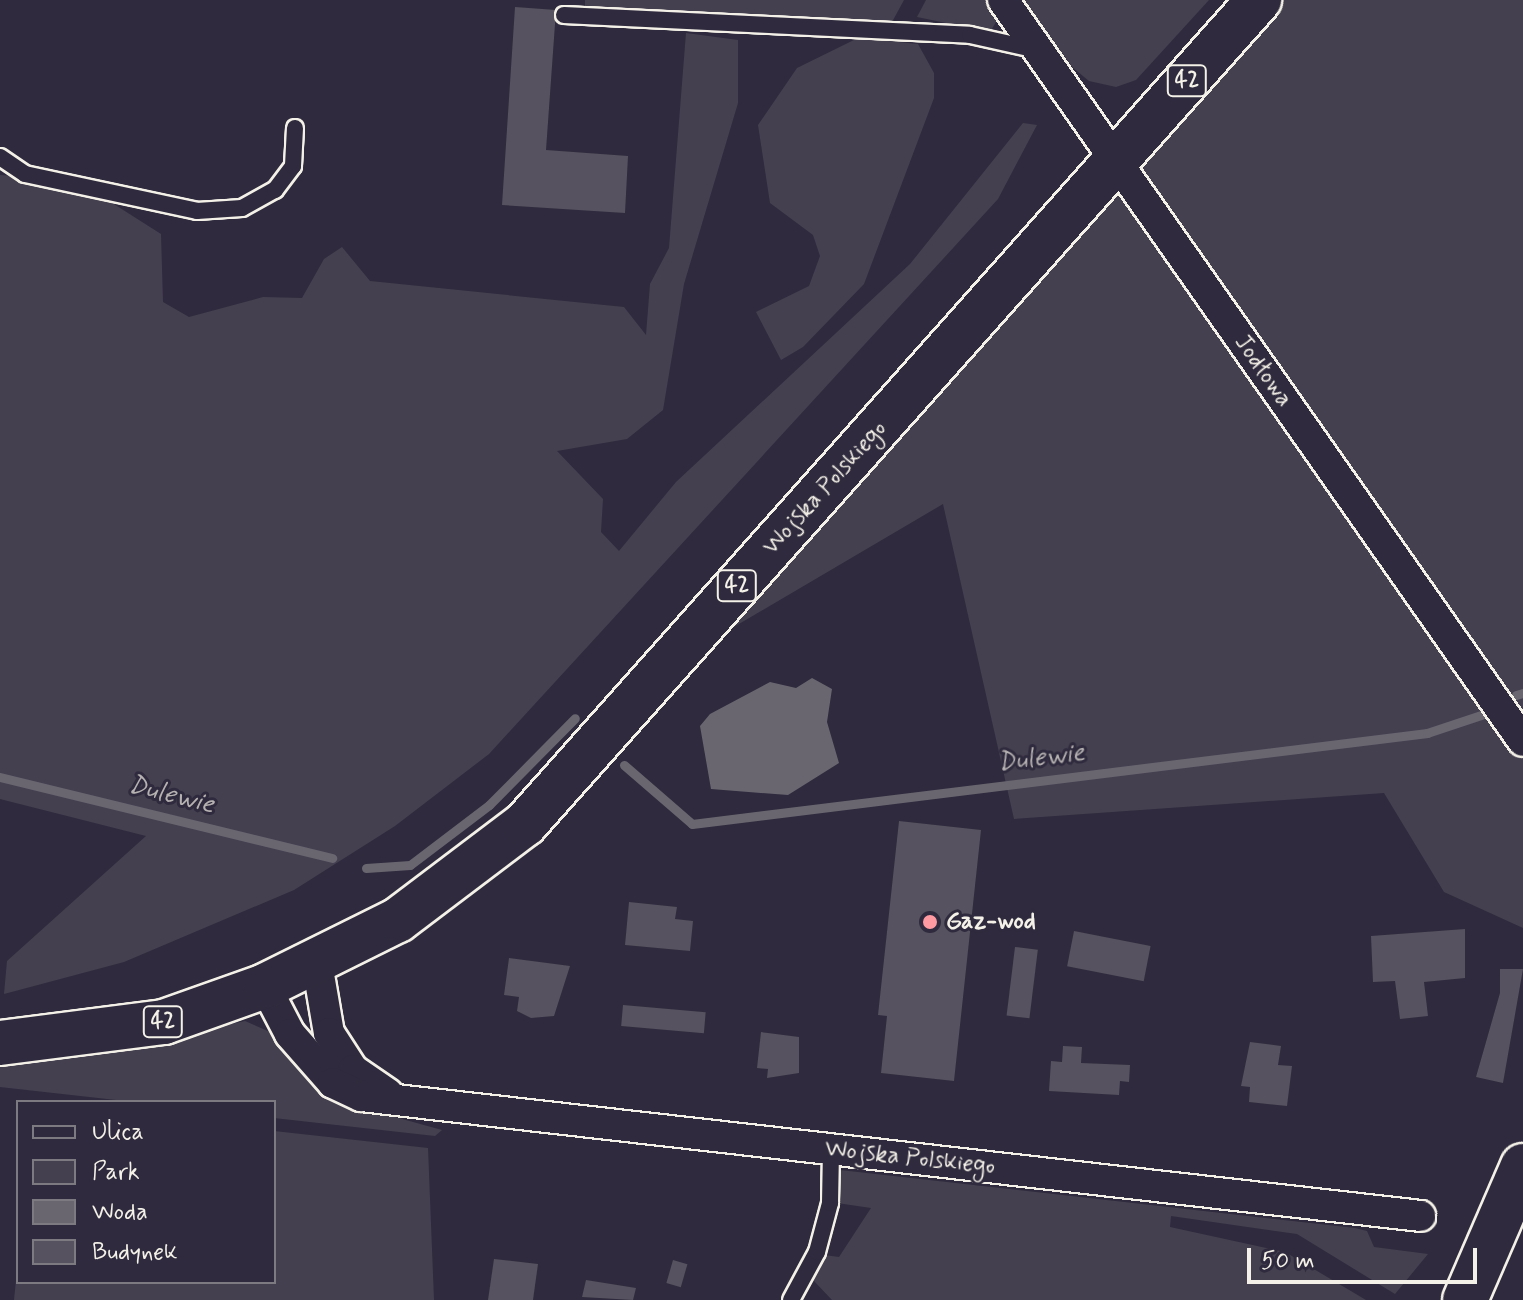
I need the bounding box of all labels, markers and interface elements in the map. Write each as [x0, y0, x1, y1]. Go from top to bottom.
road number: 42 [1165, 63, 1209, 99]
street label: Jodłowa [1228, 329, 1298, 413]
street label: Wojska Polskiego [758, 416, 892, 560]
road number: 42 [715, 568, 759, 604]
water label: Dulewie [996, 738, 1086, 780]
water label: Dulewie [125, 770, 217, 822]
place label: Gaz-wod [946, 908, 1036, 936]
marker: Gaz-wod [921, 913, 939, 931]
road number: 42 [141, 1004, 185, 1040]
legend [16, 1100, 276, 1284]
text: Ulica [92, 1117, 144, 1148]
street label: Wojska Polskiego [825, 1135, 995, 1181]
text: Park [92, 1157, 140, 1188]
text: Woda [92, 1197, 148, 1228]
scale bar [1251, 1232, 1481, 1282]
text: Budynek [92, 1237, 178, 1268]
text: 50 m [1261, 1246, 1315, 1277]

